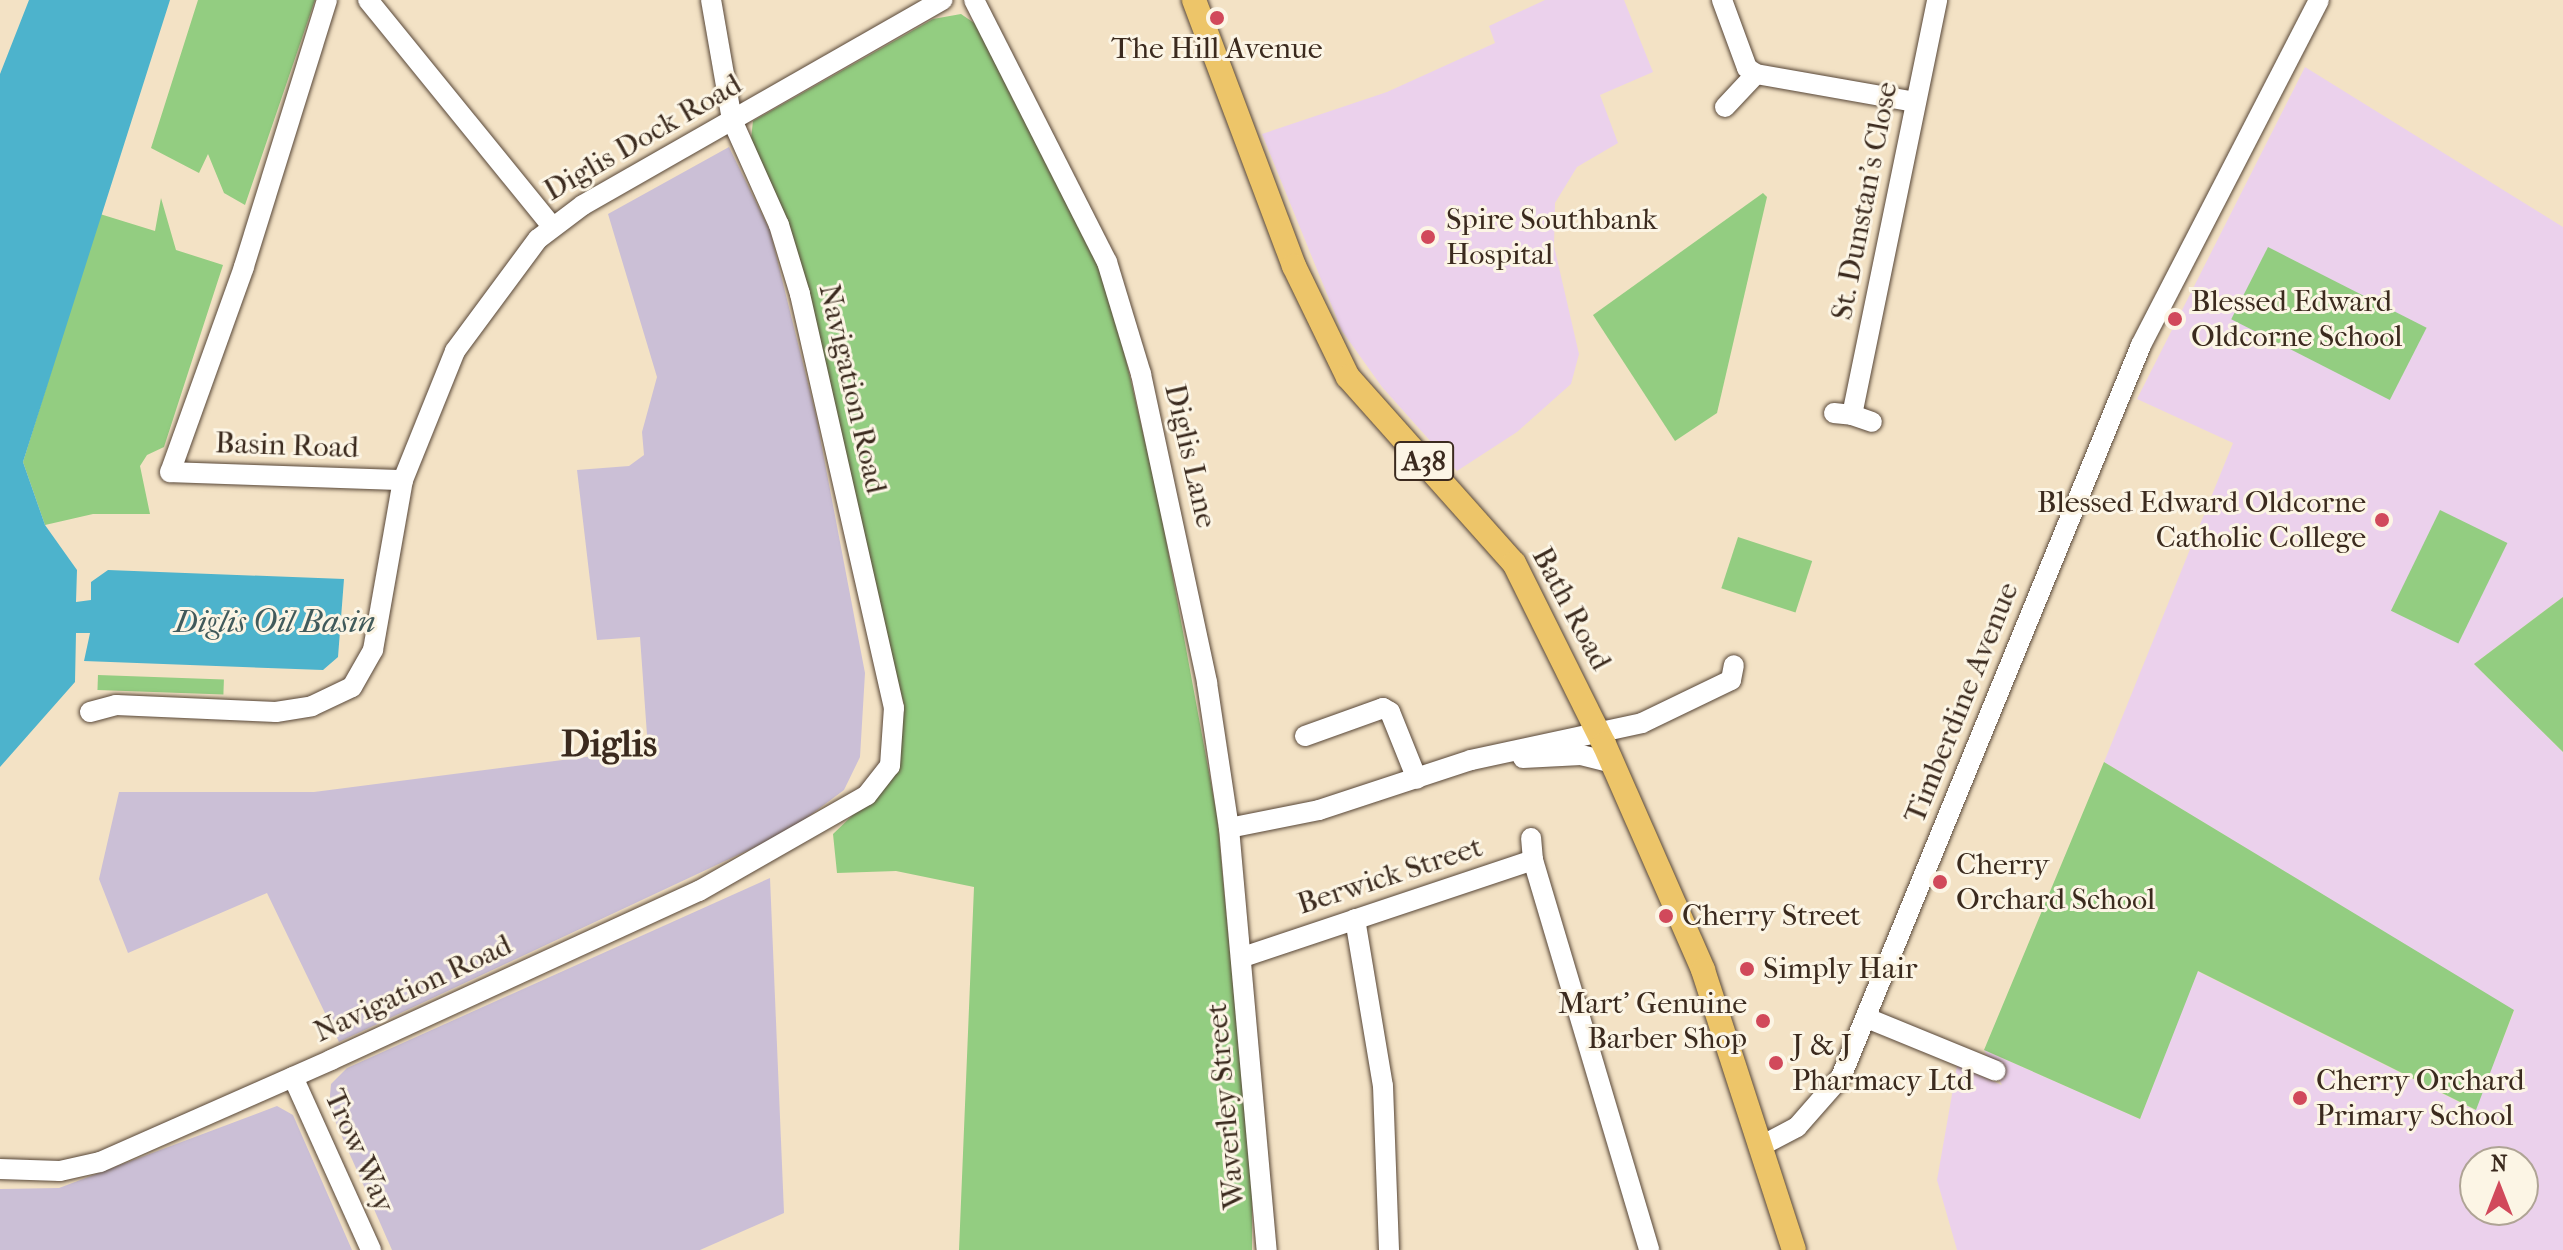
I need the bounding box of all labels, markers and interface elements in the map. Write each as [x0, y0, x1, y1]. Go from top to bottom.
marker: The Hill Avenue [1208, 9, 1226, 27]
place label: The Hill Avenue [1111, 31, 1323, 67]
street label: Diglis Dock Road [538, 67, 748, 209]
street label: St. Dunstan's Close [1824, 79, 1906, 323]
place label: Spire Southbank Hospital [1446, 202, 1658, 272]
marker: Spire Southbank Hospital [1417, 226, 1439, 248]
street label: Navigation Road [810, 281, 894, 497]
place label: Blessed Edward Oldcorne School [2191, 284, 2403, 354]
marker: Blessed Edward Oldcorne School [2166, 310, 2184, 328]
street label: Diglis Lane [1156, 381, 1224, 531]
street label: Basin Road [214, 425, 360, 467]
road number: A38 [1394, 437, 1454, 485]
place label: Blessed Edward Oldcorne Catholic College [2037, 485, 2366, 556]
marker: Blessed Edward Oldcorne Catholic College [2373, 511, 2391, 529]
street label: Bath Road [1524, 541, 1618, 677]
street label: Timberdine Avenue [1897, 577, 2027, 829]
water label: Diglis Oil Basin [174, 603, 376, 641]
district label: Diglis [561, 721, 657, 767]
street label: Berwick Street [1293, 829, 1487, 923]
place label: Cherry Orchard School [1956, 847, 2155, 918]
marker: Cherry Orchard School [1931, 873, 1949, 891]
place label: Cherry Street [1682, 898, 1861, 934]
marker: Cherry Street [1657, 907, 1675, 925]
street label: Navigation Road [308, 927, 518, 1051]
place label: Simply Hair [1763, 951, 1917, 987]
marker: Simply Hair [1738, 960, 1756, 978]
place label: Mart' Genuine Barber Shop [1558, 986, 1747, 1056]
street label: Waverley Street [1199, 1002, 1253, 1210]
marker: Mart' Genuine Barber Shop [1754, 1012, 1772, 1030]
place label: J & J Pharmacy Ltd [1792, 1028, 1973, 1098]
marker: J & J Pharmacy Ltd [1767, 1054, 1785, 1072]
place label: Cherry Orchard Primary School [2316, 1063, 2525, 1134]
street label: Trow Way [316, 1084, 402, 1218]
marker: Cherry Orchard Primary School [2291, 1089, 2309, 1107]
north arrow [2459, 1146, 2539, 1226]
text: N [2491, 1151, 2507, 1177]

